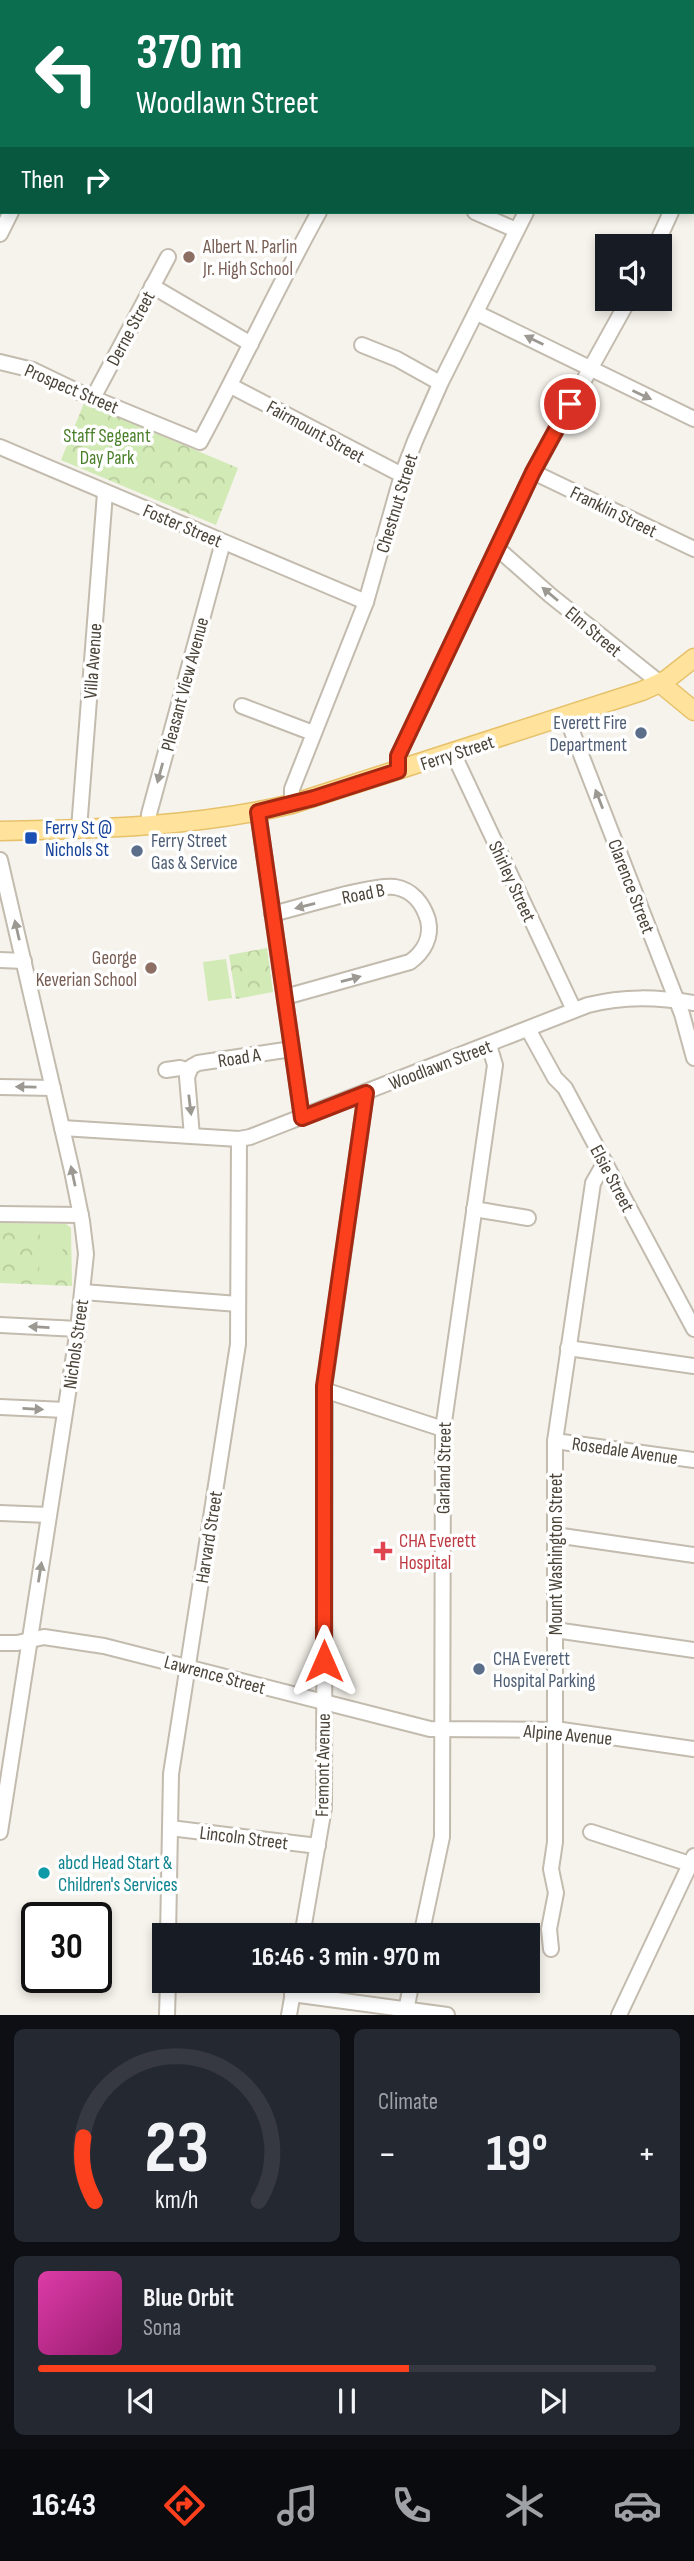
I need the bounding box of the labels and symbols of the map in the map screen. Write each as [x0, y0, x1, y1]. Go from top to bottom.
place label: Albert N. Parlin Jr. High School [202, 236, 297, 281]
marker: Albert N. Parlin Jr. High School [181, 249, 197, 265]
street label: Derne Street [102, 287, 161, 370]
one-way arrow [524, 335, 544, 346]
street label: Prospect Street [21, 359, 122, 420]
pin [540, 374, 600, 434]
one-way arrow [631, 390, 652, 401]
street label: Fairmount Street [262, 396, 368, 469]
park label: Staff Segeant Day Park [63, 425, 151, 470]
street label: Chestnut Street [371, 451, 423, 556]
street label: Franklin Street [566, 481, 661, 543]
street label: Foster Street [139, 499, 226, 553]
one-way arrow [541, 586, 559, 602]
street label: Elm Street [560, 602, 626, 663]
street label: Pleasant View Avenue [157, 615, 214, 754]
street label: Villa Avenue [79, 622, 108, 700]
place label: Everett Fire Department [549, 712, 627, 757]
marker: Everett Fire Department [633, 725, 649, 741]
street label: Ferry Street [418, 731, 497, 776]
one-way arrow [154, 762, 165, 784]
one-way arrow [593, 789, 604, 810]
place label: Ferry St @ Nichols St [45, 817, 112, 862]
marker: Ferry St @ Nichols St [23, 830, 39, 846]
place label: Ferry Street Gas & Service [151, 830, 238, 875]
street label: Clarence Street [602, 836, 659, 937]
street label: Shirley Street [483, 837, 540, 926]
marker: Ferry Street Gas & Service [129, 843, 145, 859]
street label: Road B [340, 879, 387, 910]
one-way arrow [294, 901, 316, 912]
one-way arrow [11, 919, 22, 941]
place label: George Keverian School [36, 947, 137, 992]
marker: George Keverian School [143, 960, 159, 976]
one-way arrow [340, 973, 362, 984]
street label: Woodlawn Street [386, 1035, 495, 1096]
street label: Road A [216, 1044, 263, 1073]
one-way arrow [15, 1082, 37, 1093]
one-way arrow [185, 1094, 196, 1116]
street label: Elsie Street [585, 1141, 639, 1216]
one-way arrow [67, 1165, 78, 1187]
street label: Nichols Street [59, 1298, 94, 1391]
one-way arrow [28, 1321, 50, 1332]
one-way arrow [22, 1403, 44, 1414]
street label: Garland Street [432, 1422, 457, 1514]
street label: Rosedale Avenue [570, 1433, 679, 1470]
street label: Mount Washington Street [545, 1473, 568, 1635]
street label: Harvard Street [191, 1489, 228, 1585]
place label: CHA Everett Hospital [399, 1530, 476, 1575]
marker: CHA Everett Hospital [373, 1541, 393, 1561]
one-way arrow [35, 1561, 46, 1583]
position arrow [287, 1624, 361, 1698]
place label: CHA Everett Hospital Parking [493, 1648, 596, 1693]
street label: Lawrence Street [161, 1651, 268, 1700]
marker: CHA Everett Hospital Parking [471, 1661, 487, 1677]
street label: Fremont Avenue [311, 1713, 336, 1817]
street label: Alpine Avenue [522, 1720, 613, 1751]
street label: Lincoln Street [198, 1822, 290, 1855]
place label: abcd Head Start & Children's Services [58, 1852, 178, 1897]
marker: abcd Head Start & Children's Services [36, 1865, 52, 1881]
speed limit sign: 30 [21, 1902, 112, 1993]

